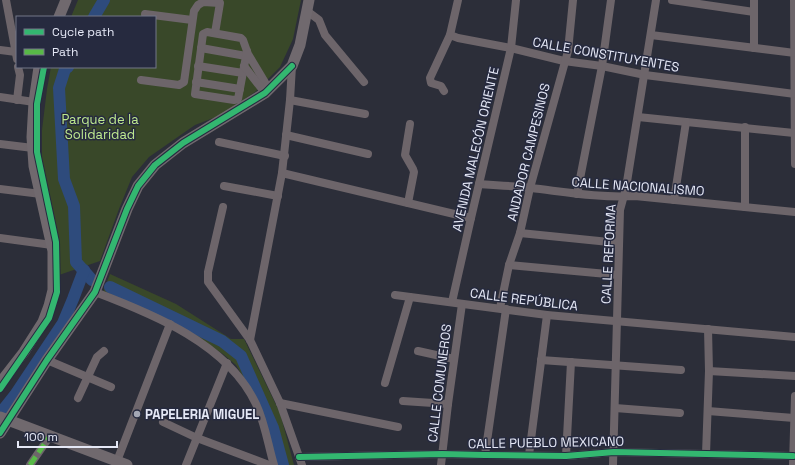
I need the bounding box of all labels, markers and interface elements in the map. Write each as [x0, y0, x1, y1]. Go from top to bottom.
legend [16, 16, 156, 68]
text: Cycle path [52, 24, 114, 40]
street label: CALLE CONSTITUYENTES [531, 33, 681, 76]
text: Path [52, 44, 78, 60]
street label: AVENIDA MALECÓN ORIENTE [448, 65, 503, 233]
street label: ANDADOR CAMPESINOS [503, 81, 554, 223]
park label: Parque de la Solidaridad [61, 111, 139, 143]
street label: CALLE NACIONALISMO [571, 173, 705, 200]
street label: CALLE REFORMA [597, 204, 620, 304]
street label: CALLE REPÚBLICA [469, 284, 579, 315]
street label: CALLE COMUNEROS [424, 323, 455, 443]
place label: PAPELERIA MIGUEL [145, 406, 259, 423]
marker: PAPELERIA MIGUEL [132, 409, 142, 419]
scale bar [18, 423, 117, 449]
text: 100 m [24, 429, 58, 445]
street label: CALLE PUEBLO MEXICANO [468, 433, 624, 452]

